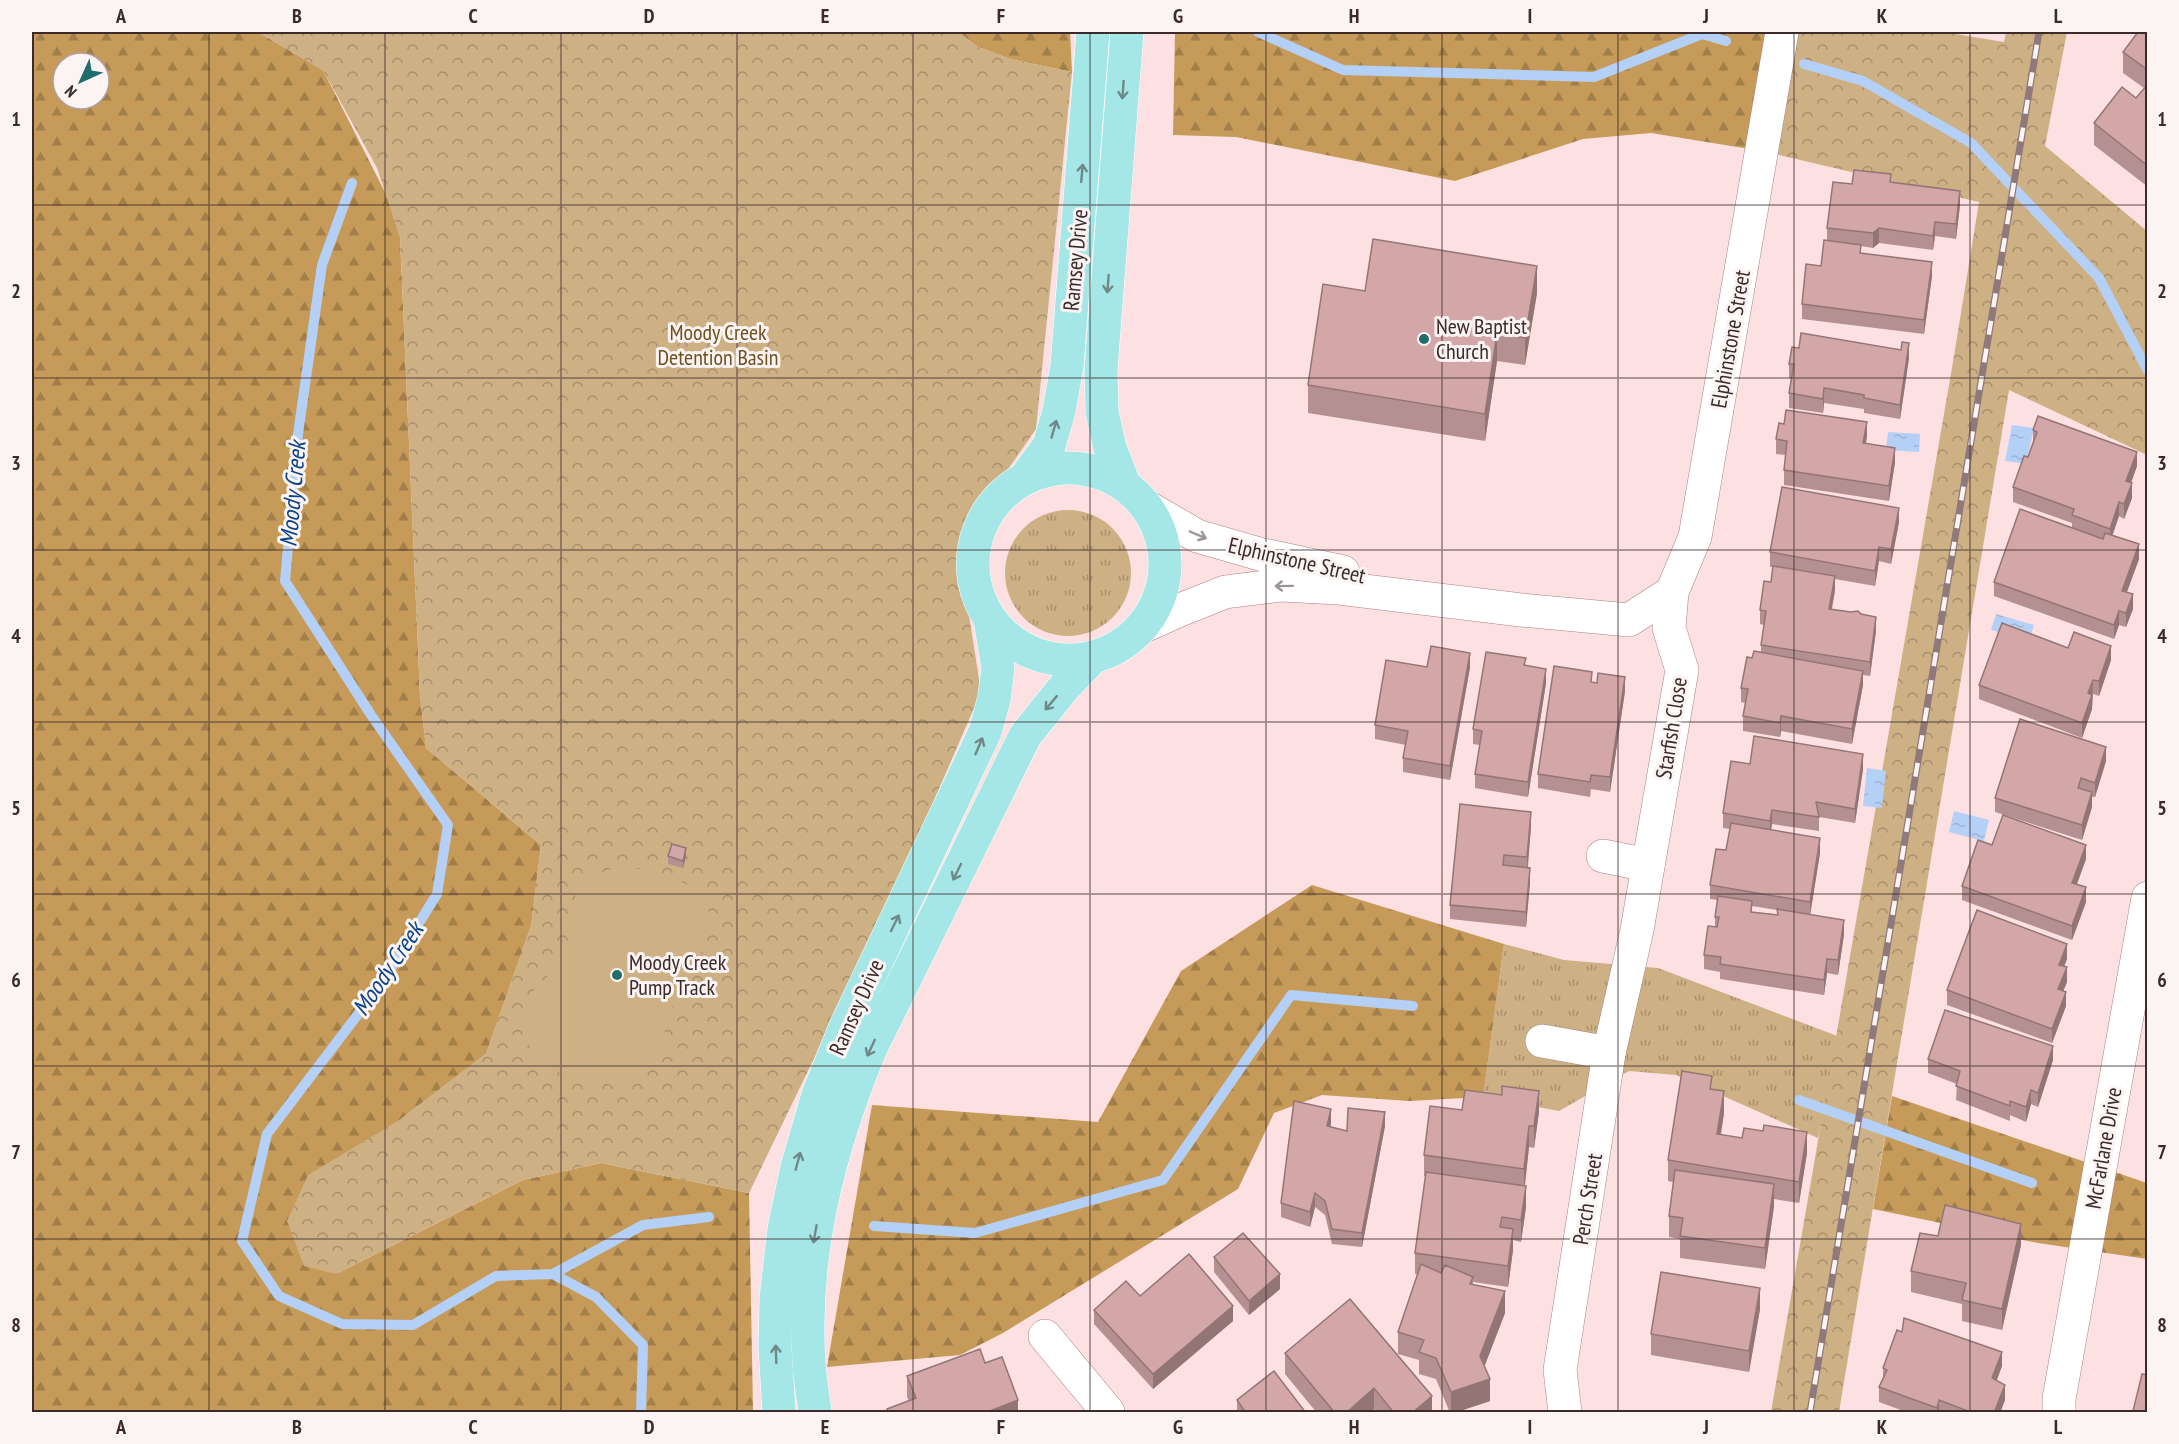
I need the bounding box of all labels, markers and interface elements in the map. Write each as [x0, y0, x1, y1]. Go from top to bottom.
text: A [115, 3, 127, 29]
text: B [292, 3, 302, 29]
text: C [468, 3, 478, 29]
text: D [644, 3, 655, 29]
text: E [821, 3, 829, 29]
text: F [997, 3, 1005, 29]
text: G [1173, 3, 1183, 29]
text: H [1349, 3, 1359, 29]
text: I [1528, 3, 1532, 29]
text: J [1702, 3, 1709, 29]
text: K [1877, 3, 1888, 29]
text: L [2054, 3, 2063, 29]
north arrow [51, 51, 111, 111]
one-way arrow [1117, 79, 1128, 99]
text: N [60, 81, 81, 102]
text: 1 [11, 106, 21, 132]
text: 1 [2157, 106, 2167, 132]
one-way arrow [1077, 163, 1088, 183]
street label: Ramsey Drive [1057, 208, 1093, 312]
street label: Elphinstone Street [1704, 268, 1756, 410]
one-way arrow [1102, 274, 1113, 294]
text: 2 [11, 278, 21, 304]
text: 2 [2157, 278, 2167, 304]
place label: New Baptist Church [1436, 312, 1527, 365]
park label: Moody Creek Detention Basin [658, 318, 778, 371]
marker: New Baptist Church [1417, 332, 1431, 346]
one-way arrow [1049, 420, 1060, 439]
water label: Moody Creek [272, 437, 313, 548]
text: 3 [11, 450, 21, 476]
text: 3 [2157, 450, 2167, 476]
one-way arrow [1188, 530, 1206, 541]
street label: Elphinstone Street [1226, 531, 1368, 589]
one-way arrow [1274, 580, 1294, 592]
text: 4 [11, 623, 21, 649]
text: 4 [2157, 623, 2167, 649]
street label: Starfish Close [1649, 675, 1693, 781]
one-way arrow [1045, 695, 1058, 711]
one-way arrow [974, 738, 985, 756]
text: 5 [11, 795, 21, 821]
text: 5 [2157, 795, 2167, 821]
one-way arrow [950, 863, 962, 881]
water label: Moody Creek [345, 914, 432, 1021]
one-way arrow [890, 914, 902, 932]
place label: Moody Creek Pump Track [629, 948, 727, 1001]
street label: Ramsey Drive [822, 955, 890, 1059]
text: 6 [11, 967, 21, 993]
text: 6 [2157, 967, 2167, 993]
marker: Moody Creek Pump Track [610, 968, 624, 982]
one-way arrow [865, 1038, 877, 1056]
street label: McFarlane Drive [2079, 1085, 2127, 1211]
text: 7 [11, 1139, 21, 1165]
text: 7 [2157, 1139, 2167, 1165]
street label: Perch Street [1566, 1151, 1608, 1247]
one-way arrow [793, 1152, 805, 1171]
one-way arrow [810, 1223, 821, 1243]
text: 8 [11, 1312, 21, 1338]
text: 8 [2157, 1312, 2167, 1338]
one-way arrow [770, 1345, 781, 1365]
text: A [115, 1414, 127, 1440]
text: B [292, 1414, 302, 1440]
text: C [468, 1414, 478, 1440]
text: D [644, 1414, 655, 1440]
text: E [821, 1414, 829, 1440]
text: F [997, 1414, 1005, 1440]
text: G [1173, 1414, 1183, 1440]
text: H [1349, 1414, 1359, 1440]
text: I [1528, 1414, 1532, 1440]
text: J [1702, 1414, 1709, 1440]
text: K [1877, 1414, 1888, 1440]
text: L [2054, 1414, 2063, 1440]

